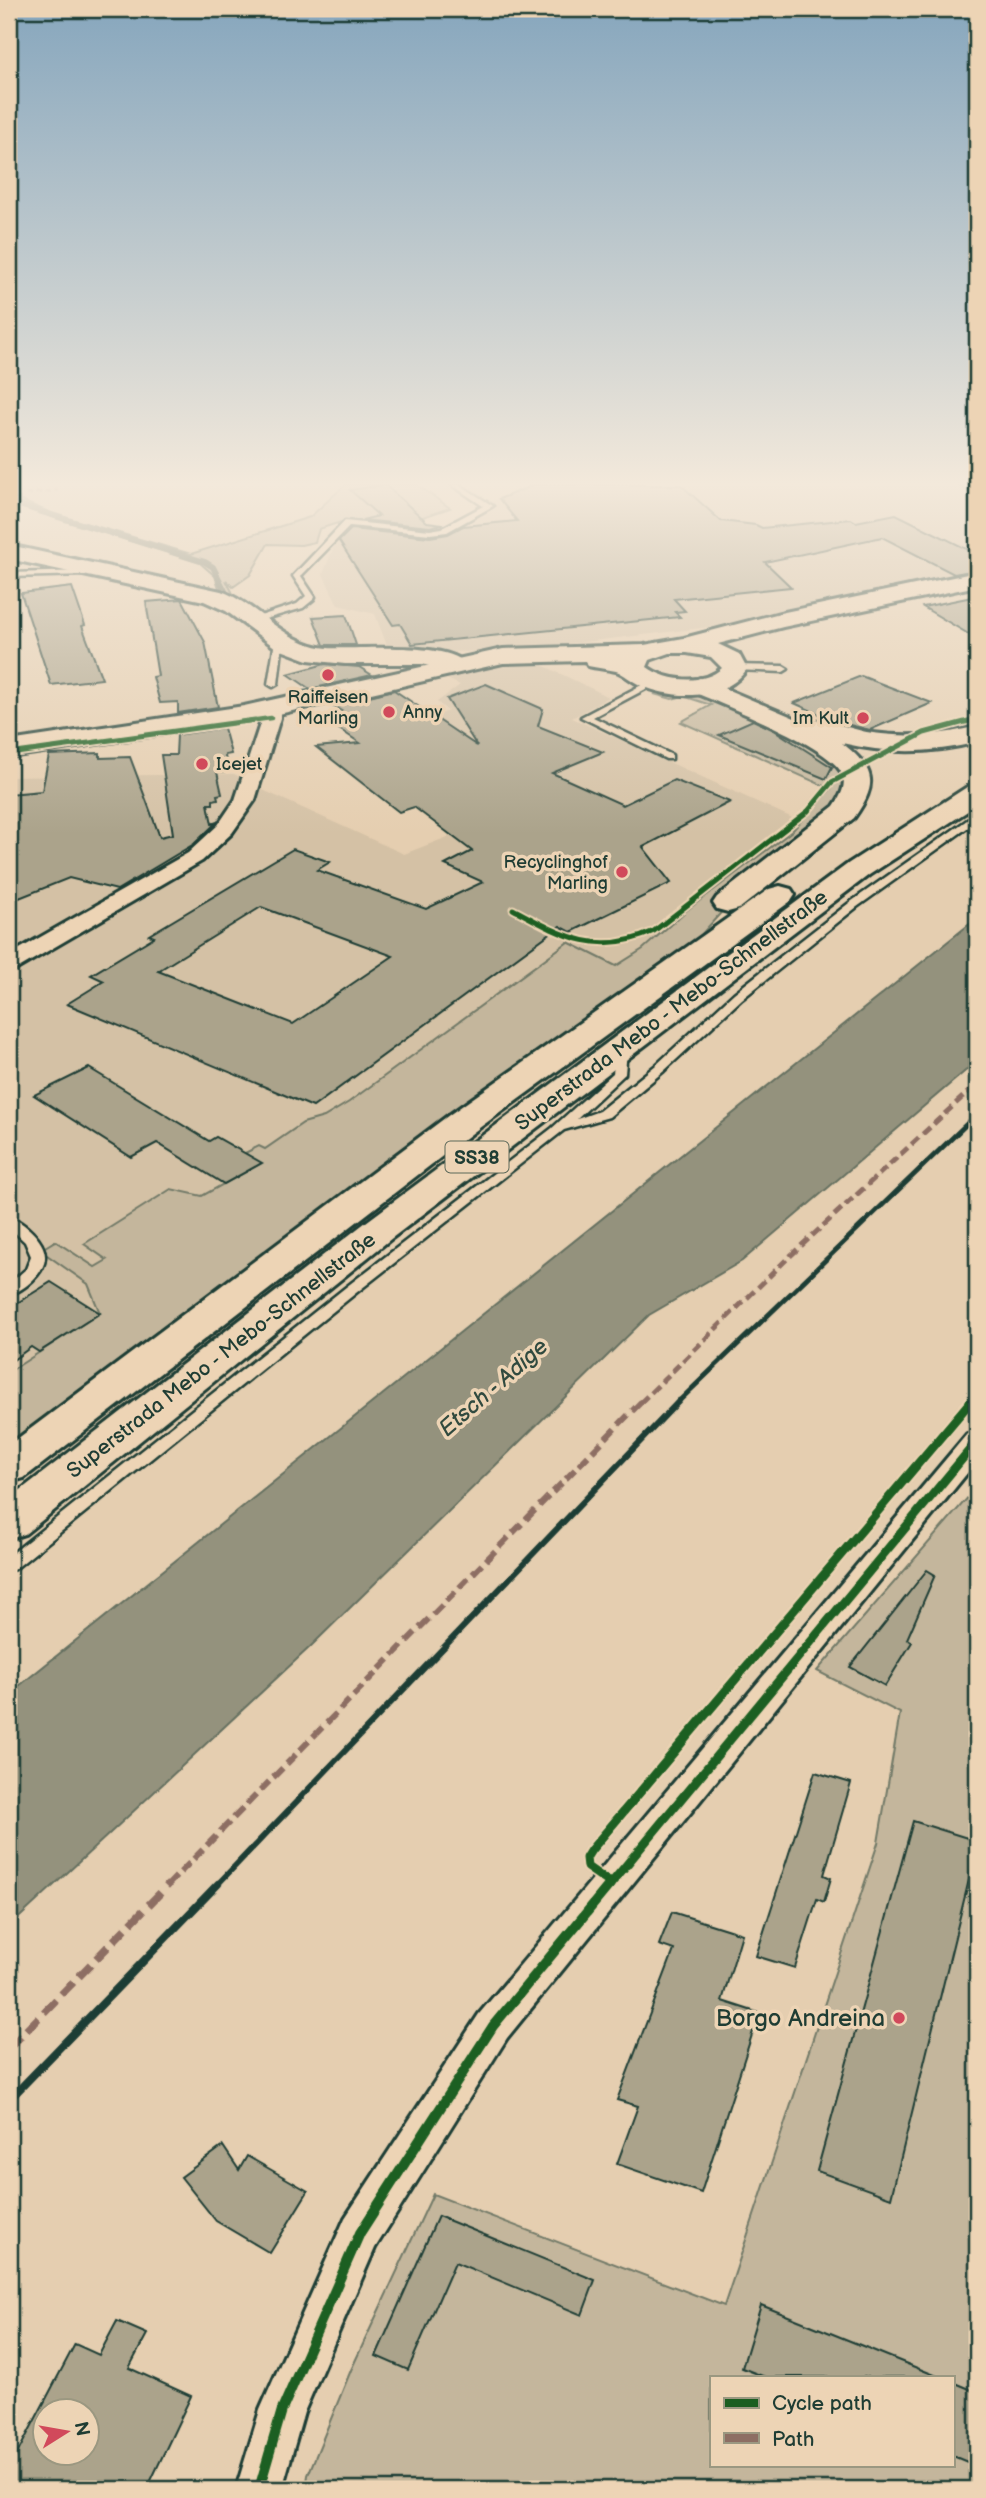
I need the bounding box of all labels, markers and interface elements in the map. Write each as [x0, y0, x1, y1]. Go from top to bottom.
marker: Raiffeisen Marling [320, 667, 336, 683]
place label: Raiffeisen Marling [288, 687, 368, 729]
place label: Anny [403, 702, 443, 723]
marker: Anny [381, 704, 397, 720]
place label: Im Kult [793, 708, 849, 729]
marker: Im Kult [855, 710, 871, 726]
place label: Icejet [216, 754, 263, 775]
marker: Icejet [194, 756, 210, 772]
place label: Recyclinghof Marling [503, 852, 608, 894]
marker: Recyclinghof Marling [614, 864, 630, 880]
street label: Superstrada Mebo - Mebo-Schnellstraße [510, 885, 833, 1136]
road number: SS38 [446, 1142, 508, 1172]
street label: Superstrada Mebo - Mebo-Schnellstraße [62, 1227, 381, 1484]
water label: Etsch - Adige [433, 1333, 554, 1443]
place label: Borgo Andreina [716, 2004, 885, 2033]
marker: Borgo Andreina [891, 2010, 907, 2026]
legend [710, 2376, 954, 2466]
text: Cycle path [772, 2391, 872, 2416]
north arrow [32, 2396, 102, 2466]
text: N [69, 2420, 94, 2438]
text: Path [772, 2427, 814, 2452]

